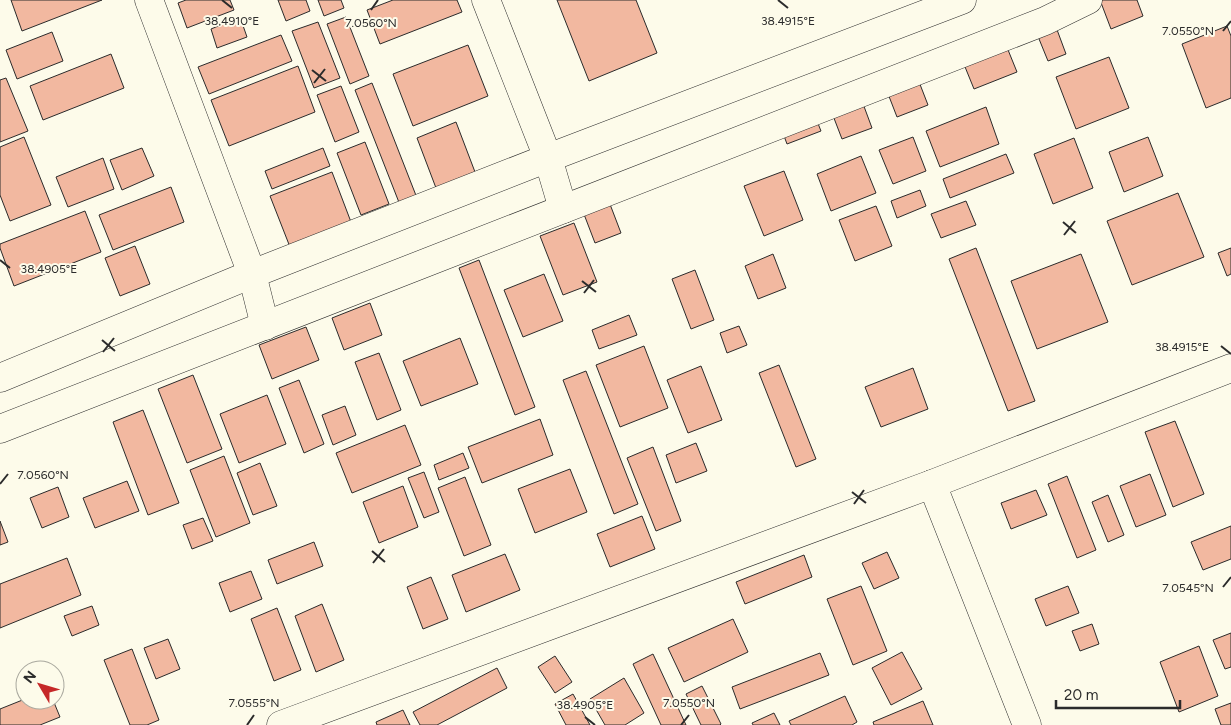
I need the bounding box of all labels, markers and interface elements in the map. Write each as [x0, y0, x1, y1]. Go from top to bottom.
text: 38.4910°E [205, 14, 259, 28]
text: 38.4915°E [761, 14, 815, 28]
text: 7.0560°N [345, 16, 397, 30]
text: 7.0550°N [1162, 24, 1214, 38]
text: 38.4905°E [21, 262, 77, 276]
text: 38.4915°E [1155, 340, 1209, 354]
text: 7.0560°N [17, 468, 69, 482]
text: 7.0545°N [1162, 581, 1214, 595]
north arrow [15, 660, 65, 710]
text: N [20, 668, 40, 687]
scale bar [1056, 678, 1180, 710]
text: 20 m [1064, 686, 1098, 704]
text: 7.0555°N [228, 696, 280, 710]
text: 7.0550°N [663, 696, 715, 710]
text: 38.4905°E [557, 698, 613, 712]

